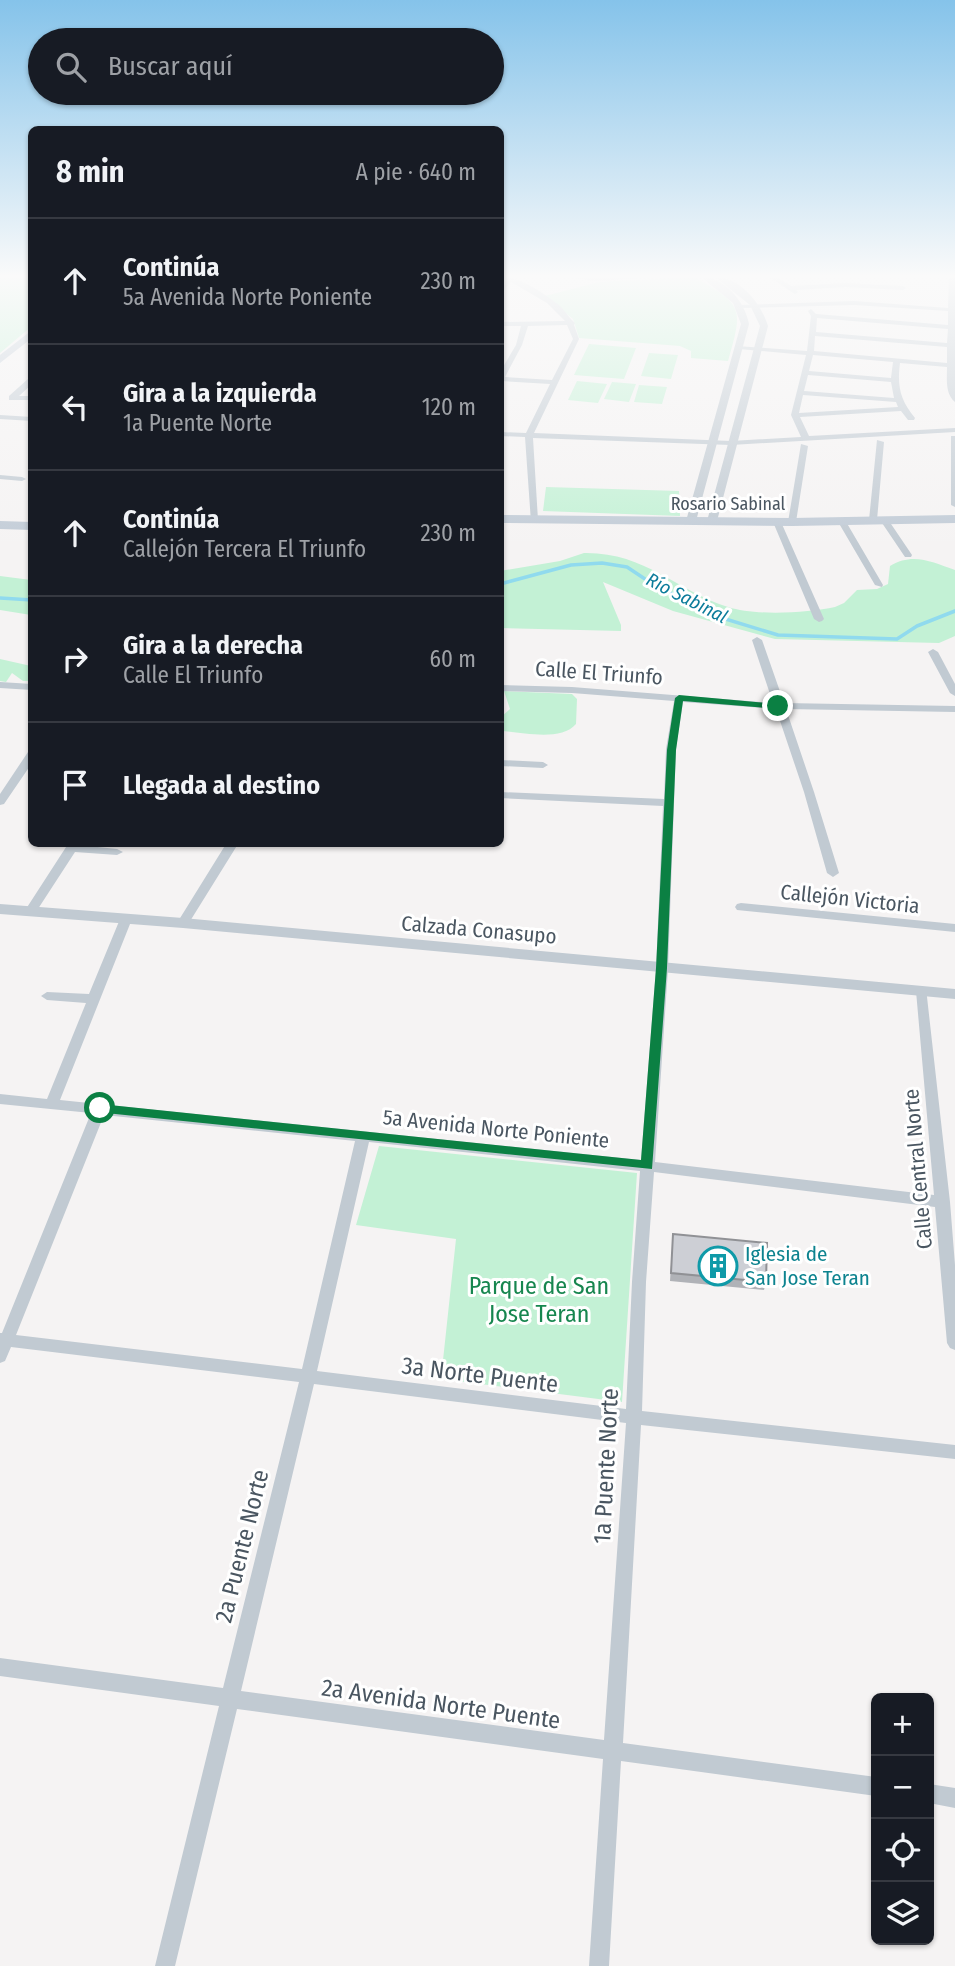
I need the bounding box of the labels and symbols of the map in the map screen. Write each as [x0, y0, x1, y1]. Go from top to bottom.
street label: Rosario Sabinal [671, 493, 786, 515]
water label: Río Sabinal [643, 568, 731, 628]
street label: Calle El Triunfo [534, 656, 664, 690]
route end [762, 690, 793, 721]
street label: Callejón Victoria [779, 879, 921, 919]
street label: Calzada Conasupo [400, 910, 558, 950]
street label: Calle Central Norte [898, 1088, 938, 1250]
route start [84, 1092, 115, 1123]
street label: 5a Avenida Norte Poniente [382, 1104, 610, 1154]
place label: Iglesia de San Jose Teran [745, 1241, 870, 1291]
building icon: Iglesia de San Jose Teran [697, 1245, 739, 1287]
park label: Parque de San Jose Teran [469, 1272, 609, 1328]
street label: 3a Norte Puente [400, 1352, 560, 1398]
street label: 1a Puente Norte [588, 1388, 624, 1544]
street label: 2a Puente Norte [209, 1467, 275, 1625]
street label: 2a Avenida Norte Puente [320, 1673, 562, 1735]

